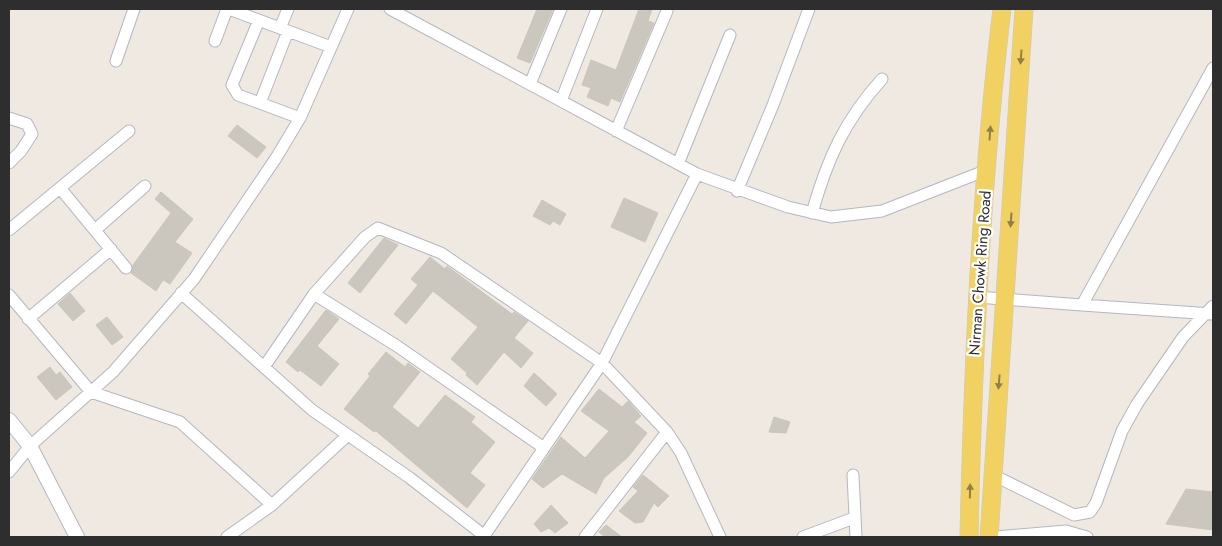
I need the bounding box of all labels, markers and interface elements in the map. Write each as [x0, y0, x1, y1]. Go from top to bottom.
one-way arrow [1017, 50, 1025, 66]
one-way arrow [986, 125, 994, 141]
street label: Nirman Chowk Ring Road [963, 190, 997, 356]
one-way arrow [1006, 212, 1014, 228]
one-way arrow [995, 374, 1003, 390]
one-way arrow [966, 483, 974, 499]

